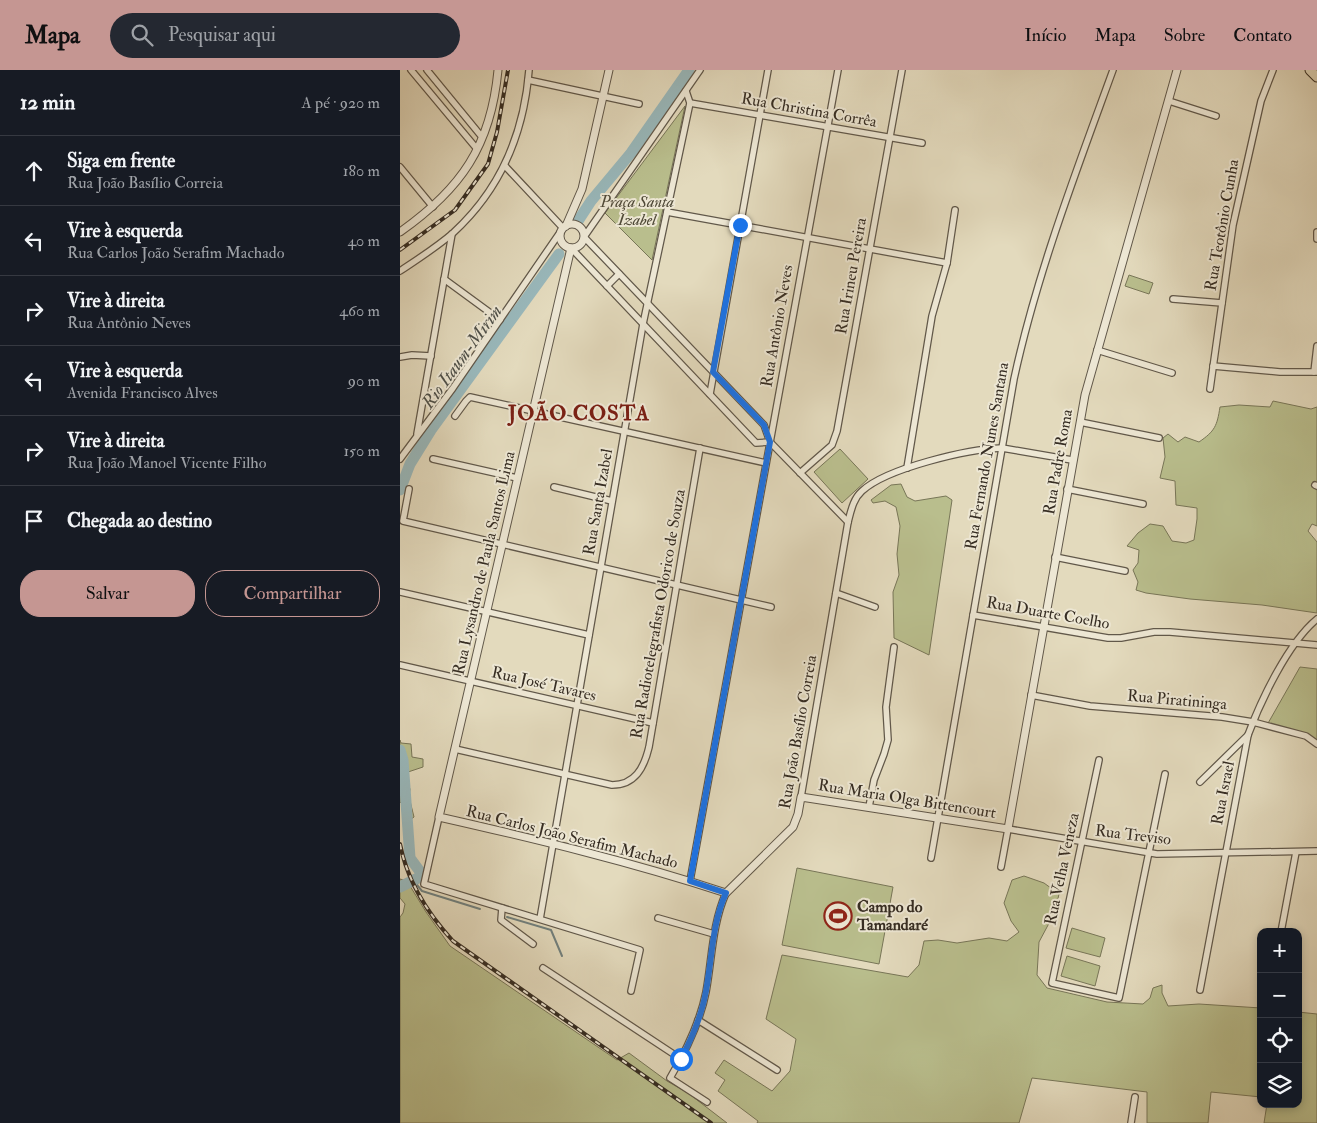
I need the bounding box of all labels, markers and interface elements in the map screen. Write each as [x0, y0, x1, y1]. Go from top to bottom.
search box [110, 13, 460, 58]
text: Mapa [25, 20, 80, 51]
icon: search [128, 21, 156, 49]
text: Pesquisar aqui [168, 23, 276, 47]
text: Início [1025, 24, 1066, 47]
text: Mapa [1094, 24, 1136, 47]
text: Sobre [1164, 24, 1205, 47]
text: Contato [1233, 24, 1292, 47]
street label: Rua Christina Corrêa [740, 88, 879, 132]
text: 12 min [20, 89, 75, 116]
text: A pé · 920 m [302, 93, 380, 113]
text: Siga em frente [67, 149, 175, 173]
icon: ahead [20, 157, 48, 185]
street label: Rua Teotônio Cunha [1201, 157, 1243, 292]
text: 180 m [343, 161, 380, 181]
text: Rua João Basílio Correia [67, 173, 223, 193]
park label: Praça Santa Izabel [599, 192, 674, 230]
route end [729, 214, 752, 237]
street label: Rua Irineu Pereira [831, 216, 871, 336]
text: Vire à esquerda [67, 219, 182, 243]
icon: left [20, 227, 48, 255]
text: 40 m [347, 231, 380, 251]
text: Rua Carlos João Serafim Machado [67, 243, 284, 263]
street label: Rua Antônio Neves [756, 263, 798, 389]
text: Vire à direita [67, 289, 164, 313]
icon: right [20, 297, 48, 325]
text: 460 m [339, 301, 380, 321]
water label: Rio Itaum-Mirim [416, 301, 507, 414]
text: Rua Antônio Neves [67, 313, 191, 333]
text: Vire à esquerda [67, 359, 182, 383]
street label: Rua Fernando Nunes Santana [961, 360, 1013, 551]
icon: left [20, 367, 48, 395]
text: 90 m [348, 371, 380, 391]
text: Avenida Francisco Alves [67, 383, 218, 403]
district label: JOÃO COSTA [507, 400, 650, 427]
street label: Rua Padre Roma [1039, 407, 1077, 516]
text: Vire à direita [67, 429, 164, 453]
icon: right [20, 437, 48, 465]
text: 150 m [343, 441, 380, 461]
street label: Rua Santa Izabel [579, 447, 617, 557]
street label: Rua Lysandro de Paula Santos Lima [448, 449, 520, 677]
text: Rua João Manoel Vicente Filho [67, 453, 266, 473]
street label: Rua Radiotelegrafista Odorico de Souza [626, 487, 690, 740]
icon: arrive [20, 507, 48, 535]
text: Chegada ao destino [67, 509, 212, 533]
button: Salvar [20, 570, 195, 617]
button: Compartilhar [205, 570, 380, 617]
street label: Rua Duarte Coelho [985, 592, 1112, 634]
street label: Rua João Basílio Correia [775, 653, 822, 811]
street label: Rua José Tavares [489, 662, 598, 707]
street label: Rua Piratininga [1126, 686, 1228, 714]
street label: Rua Israel [1207, 759, 1239, 827]
street label: Rua Maria Olga Bittencourt [817, 775, 997, 823]
street label: Rua Carlos João Serafim Machado [464, 801, 680, 874]
street label: Rua Velha Veneza [1040, 810, 1084, 927]
street label: Rua Treviso [1094, 820, 1173, 850]
place label: Campo do Tamandaré [856, 897, 929, 935]
sports icon: Campo do Tamandaré [823, 901, 853, 931]
map controls [1257, 928, 1302, 1108]
button: + [1257, 928, 1302, 973]
button: − [1257, 973, 1302, 1018]
button: locate [1257, 1018, 1302, 1063]
route start [670, 1048, 693, 1071]
button: layers [1257, 1063, 1302, 1108]

